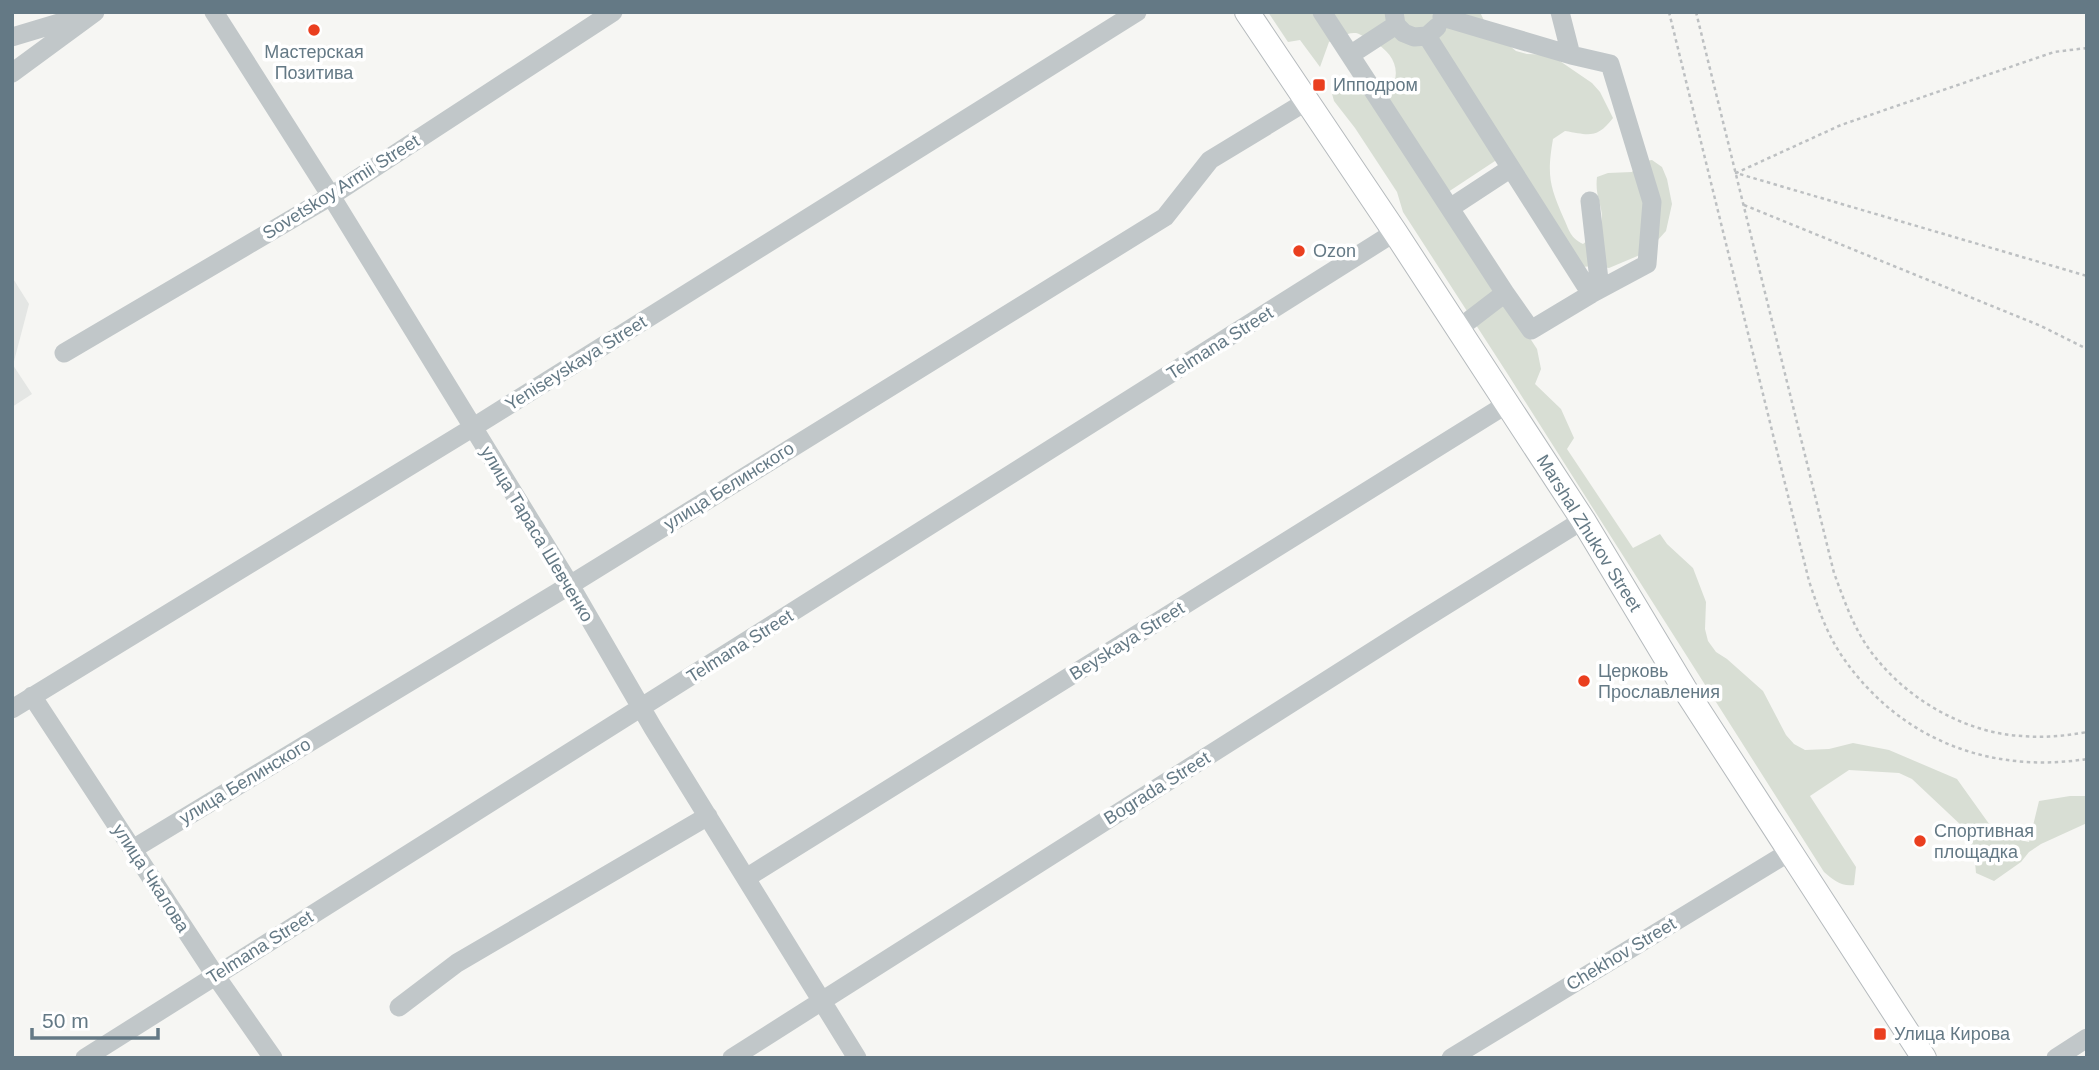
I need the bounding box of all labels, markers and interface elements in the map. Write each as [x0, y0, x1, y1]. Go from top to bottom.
marker: Мастерская Позитива [306, 22, 322, 38]
place label: Мастерская Позитива [264, 42, 364, 83]
place label: Ипподром [1333, 75, 1418, 95]
marker: Ипподром [1311, 77, 1327, 93]
street label: Sovetskoy Armii Street [259, 131, 423, 243]
place label: Ozon [1313, 241, 1356, 261]
marker: Ozon [1291, 243, 1307, 259]
street label: Telmana Street [1163, 302, 1277, 384]
street label: Yeniseyskaya Street [502, 311, 650, 415]
street label: улица Белинского [660, 438, 798, 534]
street label: улица Тараса Шевченко [477, 443, 597, 625]
street label: Marshal Zhukov Street [1533, 451, 1645, 615]
street label: Beyskaya Street [1066, 598, 1188, 684]
street label: Telmana Street [683, 605, 797, 687]
place label: Церковь Прославления [1598, 661, 1720, 702]
marker: Церковь Прославления [1576, 673, 1592, 689]
street label: улица Белинского [176, 734, 314, 828]
street label: Bograda Street [1100, 747, 1214, 829]
street label: улица Чкалова [109, 820, 194, 937]
place label: Спортивная площадка [1934, 821, 2034, 862]
marker: Спортивная площадка [1912, 833, 1928, 849]
street label: Telmana Street [203, 906, 317, 988]
street label: Chekhov Street [1563, 913, 1679, 995]
scale bar [32, 996, 158, 1040]
text: 50 m [42, 1009, 89, 1032]
place label: Улица Кирова [1894, 1024, 2011, 1044]
marker: Улица Кирова [1872, 1026, 1888, 1042]

